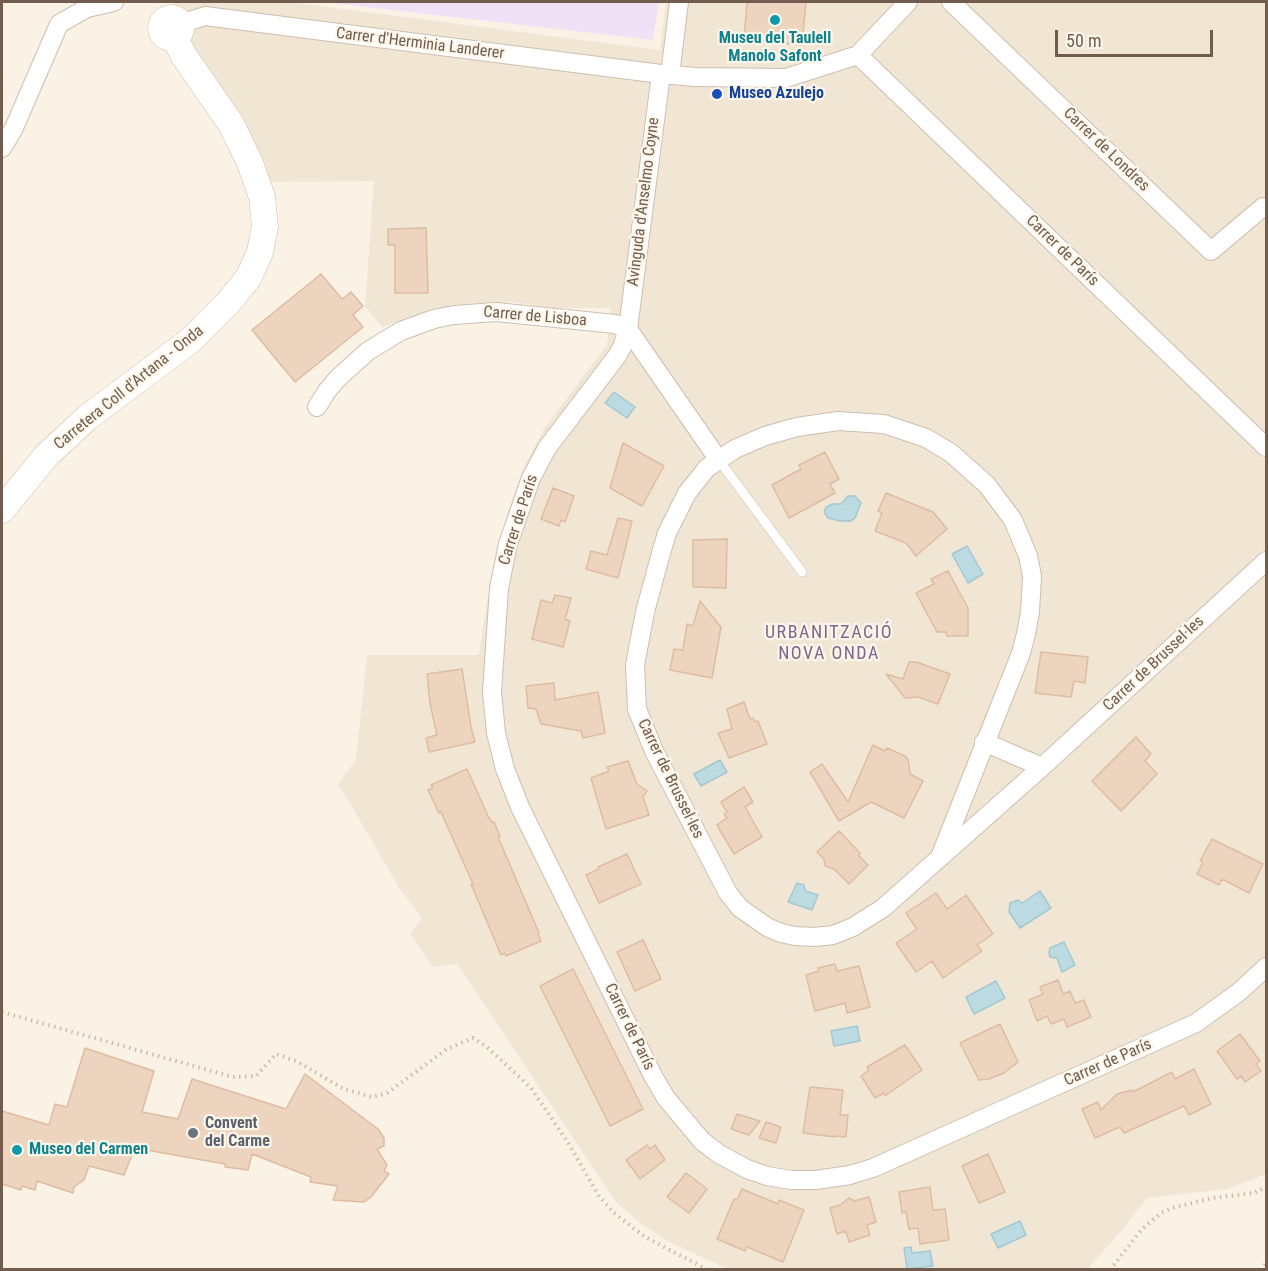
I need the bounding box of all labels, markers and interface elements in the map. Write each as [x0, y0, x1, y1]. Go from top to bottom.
marker: Museu del Taulell Manolo Safont [768, 13, 782, 27]
scale bar [1058, 18, 1216, 56]
street label: Carrer d'Herminia Landerer [335, 24, 505, 64]
place label: Museu del Taulell Manolo Safont [719, 29, 831, 67]
text: 50 m [1066, 30, 1101, 51]
place label: Museo Azulejo [729, 84, 824, 104]
marker: Museo Azulejo [710, 87, 724, 101]
street label: Carrer de Londres [1059, 104, 1153, 196]
street label: Avinguda d'Anselmo Coyne [624, 117, 664, 287]
street label: Carrer de París [1022, 211, 1102, 291]
street label: Carrer de Lisboa [483, 303, 587, 331]
street label: Carretera Coll d’Artana - Onda [50, 322, 208, 454]
street label: Carrer de París [495, 472, 543, 568]
street label: Carrer de Brussel·les [1100, 612, 1208, 716]
district label: URBANITZACIÓ NOVA ONDA [765, 622, 893, 664]
street label: Carrer de Brussel·les [633, 716, 707, 842]
street label: Carrer de París [600, 981, 658, 1073]
street label: Carrer de París [1061, 1035, 1155, 1091]
place label: Convent del Carme [205, 1114, 270, 1152]
marker: Convent del Carme [186, 1126, 200, 1140]
place label: Museo del Carmen [29, 1140, 148, 1160]
marker: Museo del Carmen [10, 1143, 24, 1157]

